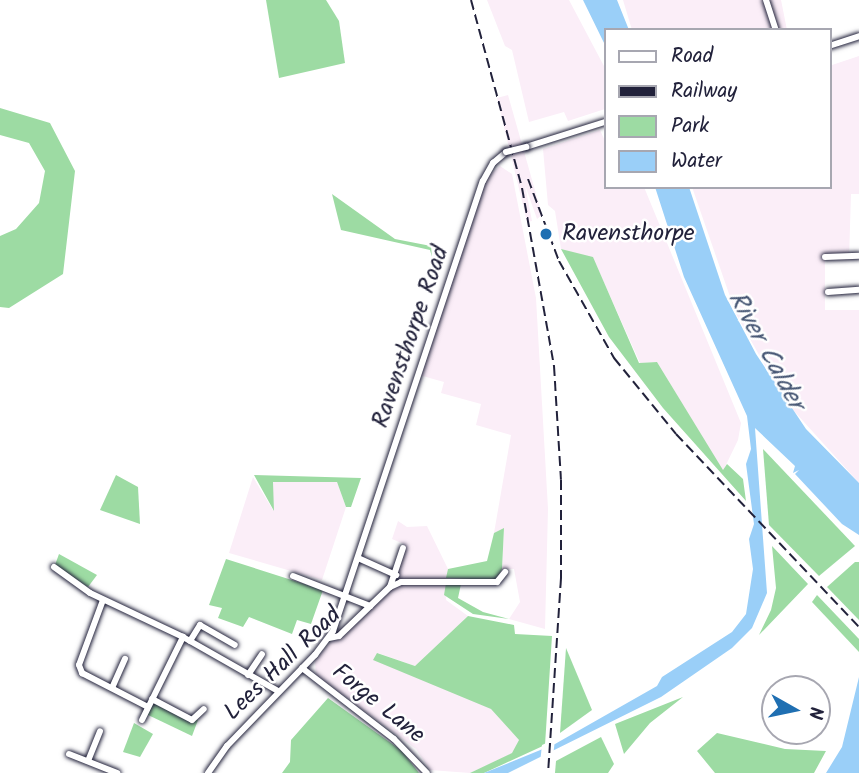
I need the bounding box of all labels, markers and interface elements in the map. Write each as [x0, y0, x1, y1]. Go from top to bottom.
legend [604, 28, 831, 189]
text: Road [671, 40, 713, 73]
text: Railway [671, 75, 737, 108]
text: Park [671, 110, 709, 143]
text: Water [671, 145, 722, 178]
place label: Ravensthorpe [562, 220, 694, 248]
marker: Ravensthorpe [536, 224, 556, 244]
street label: Ravensthorpe Road [366, 242, 456, 432]
water label: River Calder [720, 286, 810, 416]
street label: Lees Hall Road [219, 601, 347, 727]
street label: Forge Lane [326, 658, 430, 750]
north arrow [761, 675, 831, 745]
text: N [799, 705, 831, 721]

